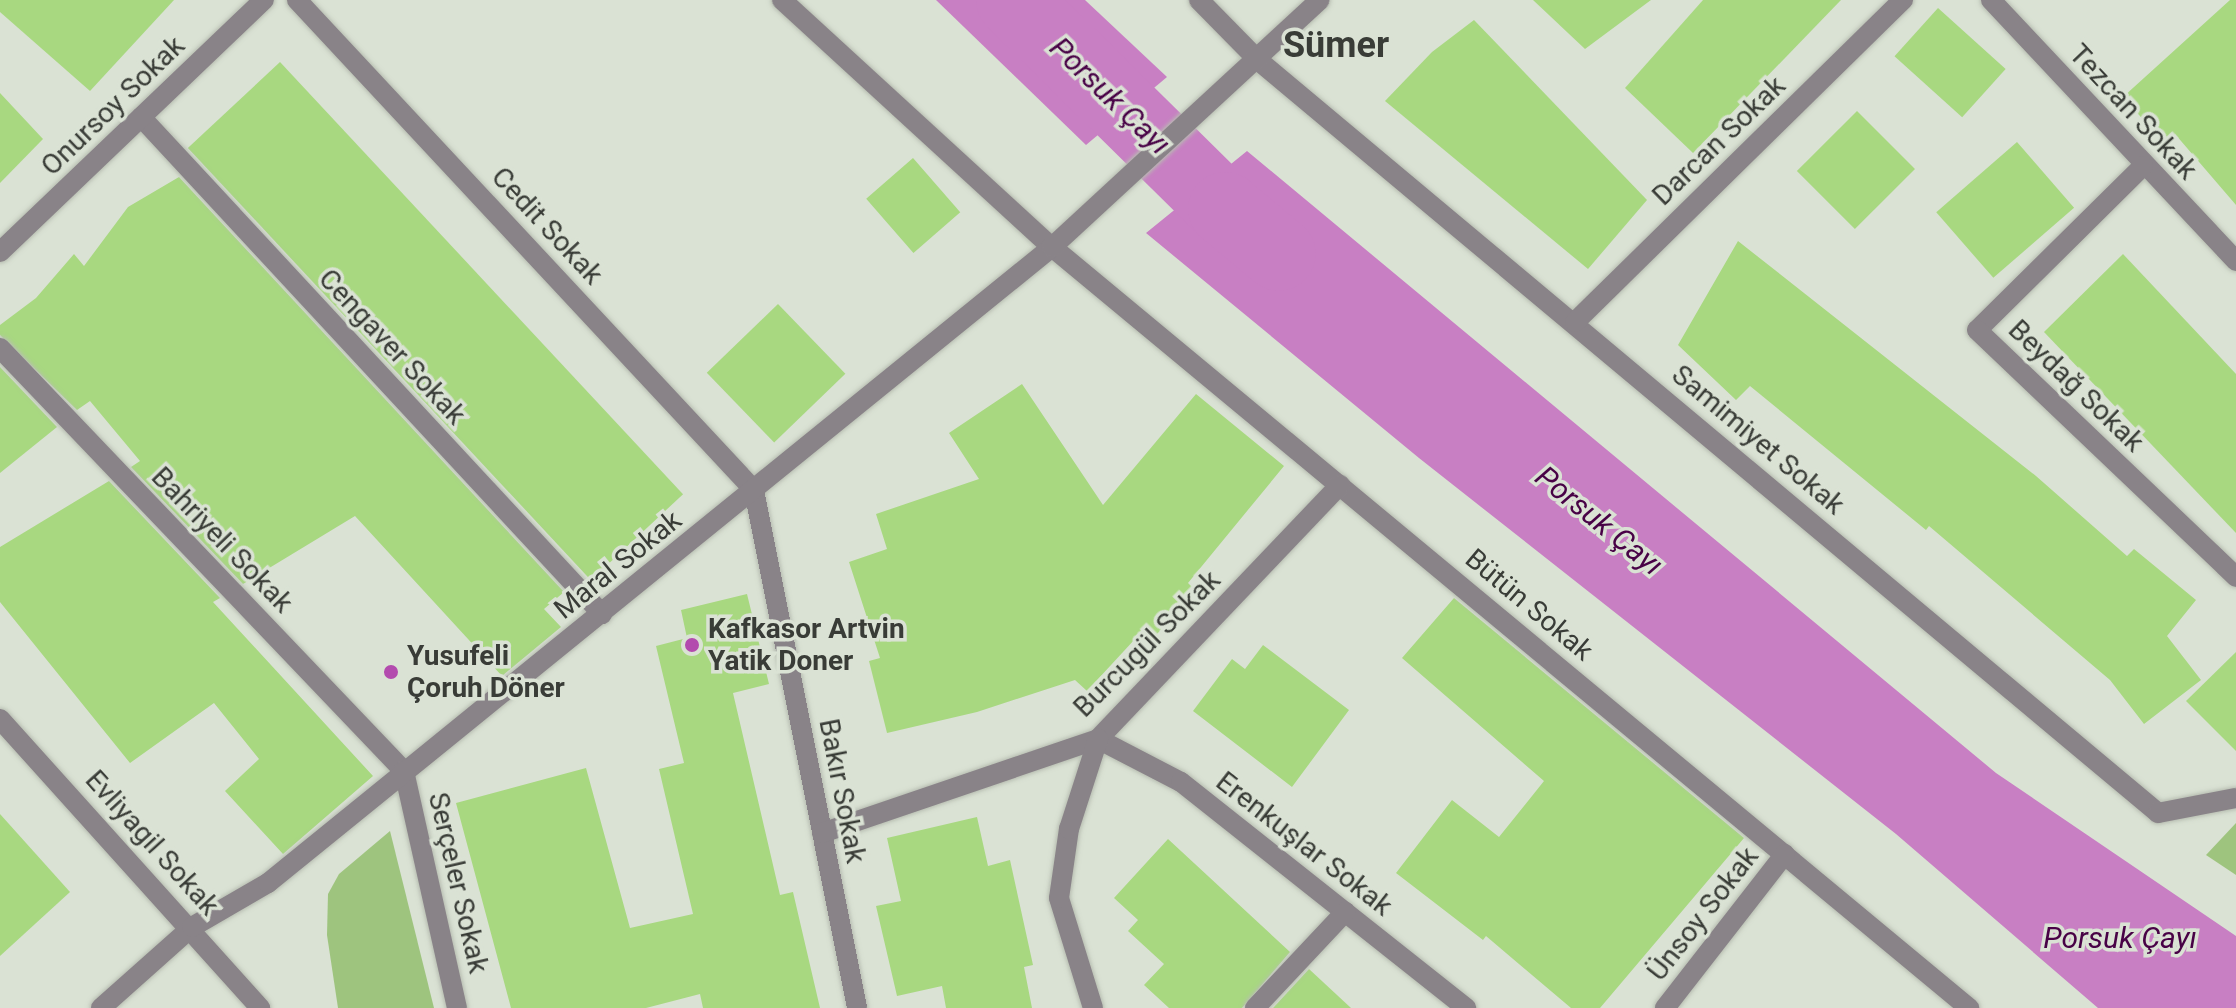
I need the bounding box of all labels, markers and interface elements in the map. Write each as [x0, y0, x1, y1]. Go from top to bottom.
district label: Sümer [1283, 24, 1389, 68]
street label: Onursoy Sokak [34, 29, 192, 183]
water label: Porsuk Çayı [1042, 30, 1178, 162]
street label: Tezcan Sokak [2062, 38, 2204, 186]
street label: Darcan Sokak [1646, 69, 1792, 213]
street label: Cedit Sokak [484, 160, 610, 292]
street label: Cengaver Sokak [311, 262, 473, 432]
street label: Beydağ Sokak [2001, 313, 2151, 459]
street label: Samimiyet Sokak [1665, 358, 1851, 522]
water label: Porsuk Çayı [1528, 459, 1670, 583]
street label: Bahriyeli Sokak [144, 460, 300, 620]
street label: Maral Sokak [548, 504, 688, 626]
street label: Bütün Sokak [1458, 542, 1600, 668]
street label: Burcugül Sokak [1067, 564, 1227, 724]
place label: Kafkasor Artvin Yatik Doner [708, 612, 905, 678]
marker: Kafkasor Artvin Yatik Doner [683, 636, 701, 654]
place label: Yusufeli Çoruh Döner [407, 639, 565, 705]
marker: Yusufeli Çoruh Döner [382, 663, 400, 681]
street label: Bakır Sokak [812, 716, 872, 866]
street label: Evliyagil Sokak [78, 764, 226, 922]
street label: Erenkuşlar Sokak [1209, 765, 1399, 923]
street label: Serçeler Sokak [421, 789, 495, 977]
street label: Ünsoy Sokak [1640, 841, 1766, 987]
water label: Porsuk Çayı [2043, 920, 2197, 956]

